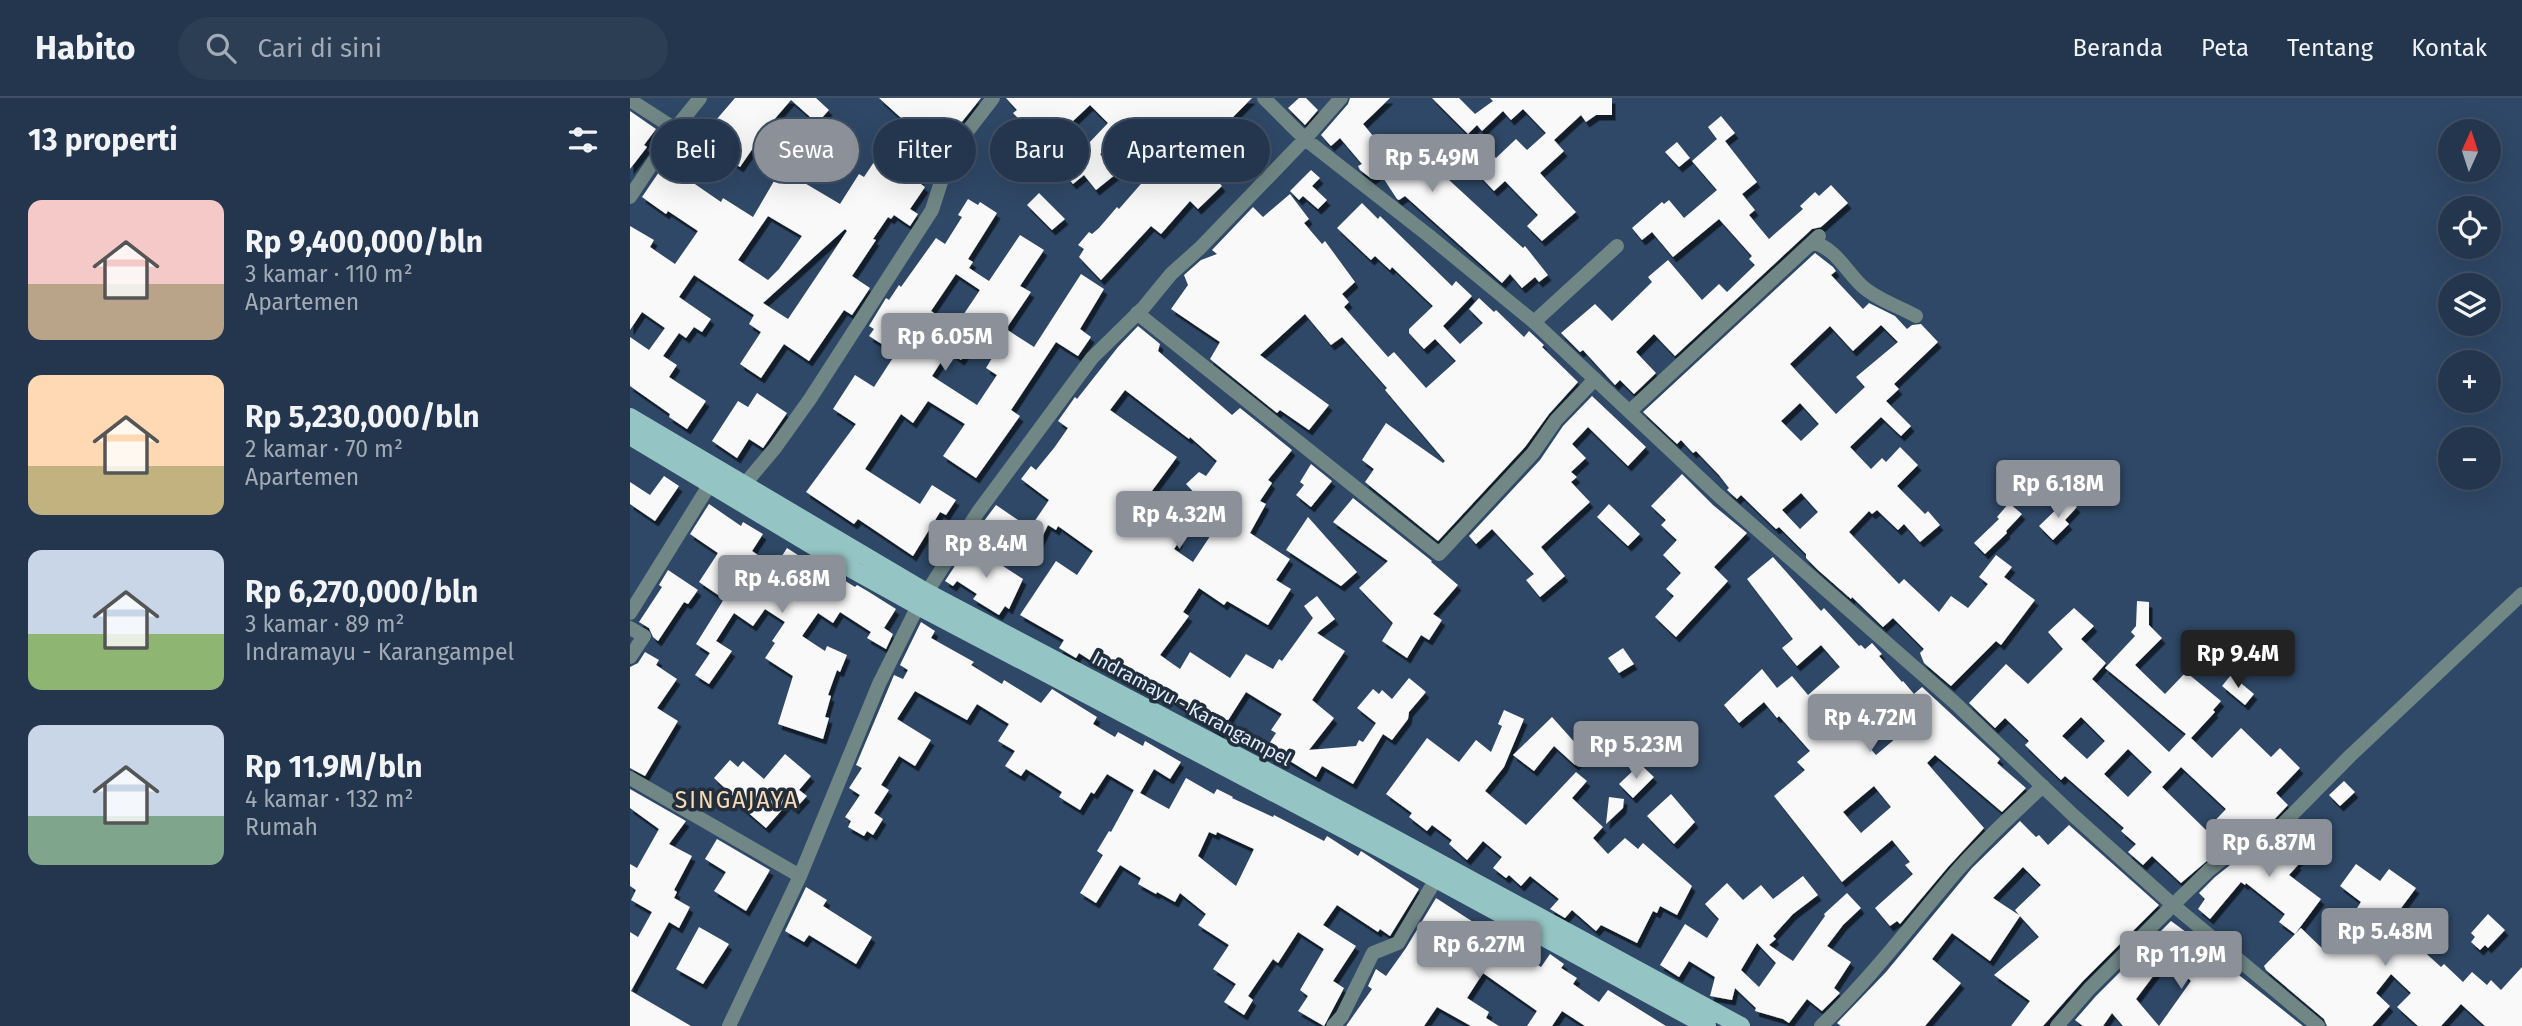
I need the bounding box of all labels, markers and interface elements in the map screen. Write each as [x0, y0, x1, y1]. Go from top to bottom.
search box [178, 17, 668, 80]
text: Habito [35, 28, 136, 68]
icon: search [202, 29, 240, 67]
text: Cari di sini [258, 33, 382, 64]
text: Beranda [2072, 34, 2163, 62]
text: Peta [2201, 34, 2249, 62]
text: Tentang [2287, 34, 2373, 62]
text: Kontak [2411, 34, 2487, 62]
chip: Beli [651, 119, 740, 182]
chip: Sewa [754, 119, 859, 182]
chip: Filter [873, 119, 976, 182]
chip: Baru [990, 119, 1089, 182]
chip: Apartemen [1103, 119, 1270, 182]
north arrow [2438, 119, 2501, 182]
map controls [2438, 119, 2501, 490]
icon: filters [564, 121, 602, 159]
text: 13 properti [28, 122, 178, 158]
pin: Rp 5.49M [1360, 134, 1504, 194]
text: Rp 5.49M [1385, 143, 1479, 171]
button: locate [2438, 196, 2501, 259]
text: Rp 9,400,000/bln [245, 224, 483, 260]
icon: home [84, 228, 168, 312]
text: 3 kamar · 110 m² [245, 260, 413, 288]
button: layers [2438, 273, 2501, 336]
text: Apartemen [245, 288, 359, 316]
pin: Rp 6.05M [873, 314, 1017, 373]
text: Rp 6.05M [897, 322, 993, 350]
button: + [2438, 350, 2501, 413]
text: Rp 5,230,000/bln [245, 399, 479, 435]
icon: home [84, 403, 168, 487]
button: − [2438, 427, 2501, 490]
text: 2 kamar · 70 m² [245, 435, 403, 463]
pin: Rp 6.18M [1986, 460, 2130, 520]
text: Apartemen [245, 463, 359, 491]
text: Rp 6.18M [2012, 469, 2104, 497]
pin: Rp 4.32M [1107, 491, 1251, 551]
text: Rp 4.32M [1132, 500, 1226, 528]
pin: Rp 8.4M [921, 520, 1051, 580]
text: Rp 8.4M [945, 529, 1027, 557]
pin: Rp 4.68M [710, 556, 854, 615]
text: Rp 4.68M [734, 564, 830, 592]
text: Rp 6,270,000/bln [245, 574, 478, 610]
icon: home [84, 578, 168, 662]
text: 3 kamar · 89 m² [245, 610, 405, 638]
pin: Rp 9.4M [2173, 630, 2303, 690]
text: Indramayu - Karangampel [245, 638, 514, 666]
text: Rp 9.4M [2197, 639, 2279, 667]
street label: Indramayu - Karangampel [1088, 646, 1296, 771]
pin: Rp 4.72M [1798, 694, 1942, 754]
text: Rp 4.72M [1824, 703, 1916, 731]
pin: Rp 5.23M [1564, 722, 1708, 781]
text: Rp 5.23M [1589, 730, 1683, 758]
text: Rp 11.9M/bln [245, 749, 422, 785]
icon: home [84, 753, 168, 837]
text: 4 kamar · 132 m² [245, 785, 414, 813]
district label: SINGAJAYA [675, 786, 799, 814]
text: Rumah [245, 813, 318, 841]
pin: Rp 6.87M [2197, 820, 2341, 879]
text: Rp 6.87M [2222, 828, 2316, 856]
pin: Rp 5.48M [2313, 908, 2457, 968]
text: Rp 5.48M [2337, 917, 2433, 945]
pin: Rp 6.27M [1407, 922, 1551, 981]
text: Rp 6.27M [1433, 930, 1525, 958]
pin: Rp 11.9M [2109, 932, 2253, 991]
text: Rp 11.9M [2136, 940, 2226, 968]

